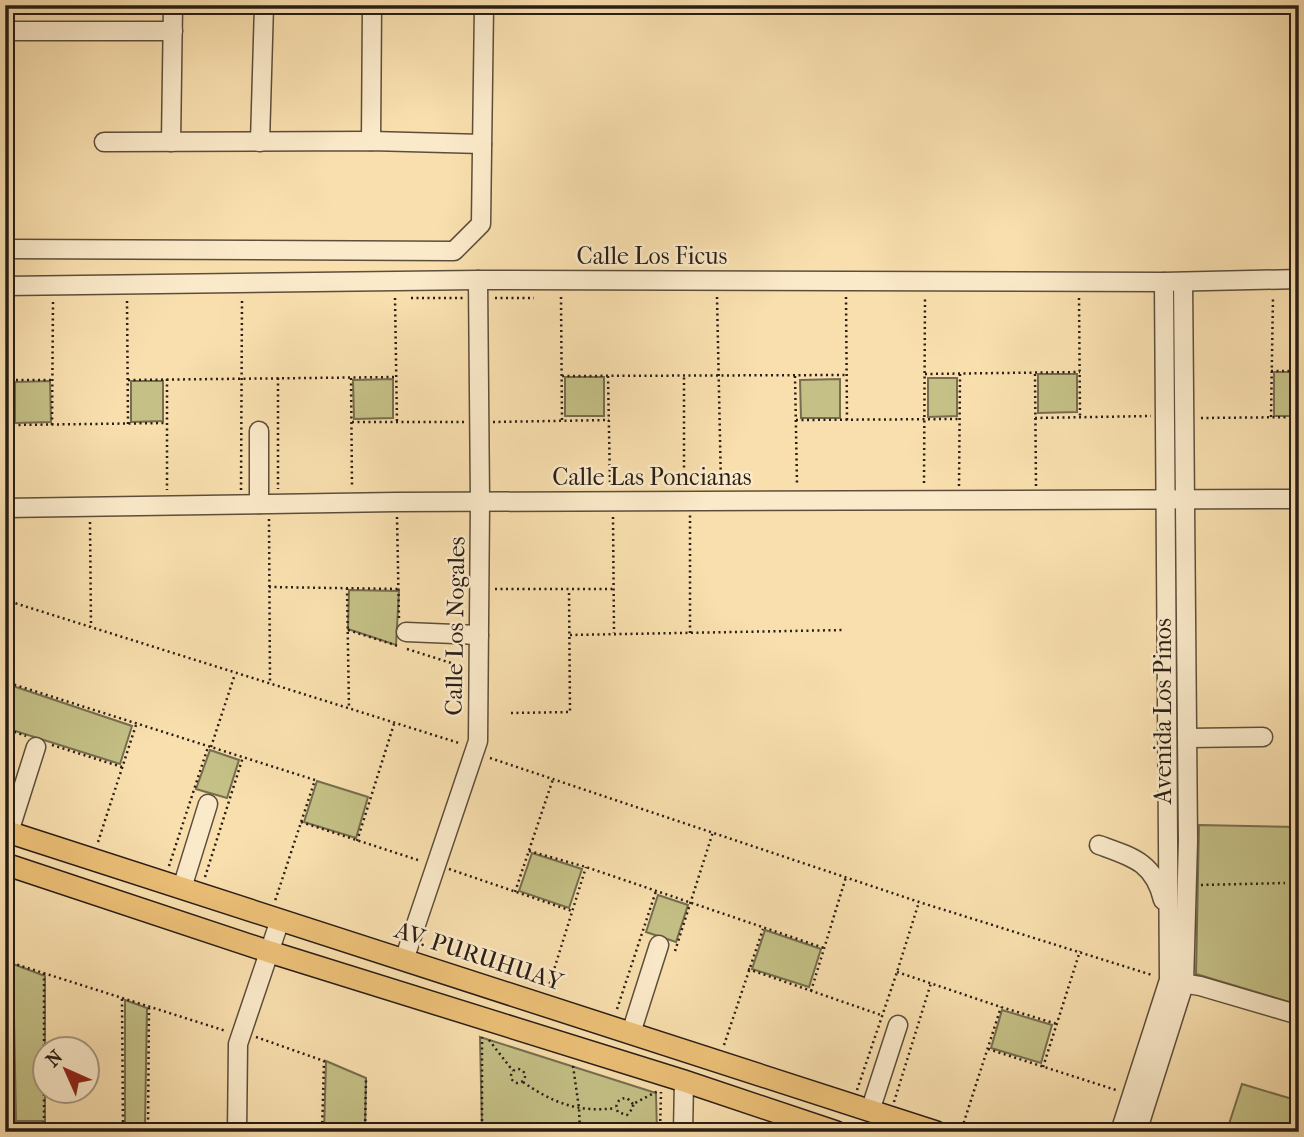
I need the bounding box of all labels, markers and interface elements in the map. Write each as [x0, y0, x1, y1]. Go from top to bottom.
street label: Calle Los Ficus [577, 242, 728, 270]
street label: Calle Las Poncianas [552, 463, 752, 491]
street label: Calle Los Nogales [439, 536, 471, 716]
street label: Avenida Los Pinos [1149, 618, 1177, 805]
street label: AV. PURUHUAY [391, 915, 567, 997]
north arrow [32, 1036, 102, 1106]
text: N [42, 1045, 68, 1072]

